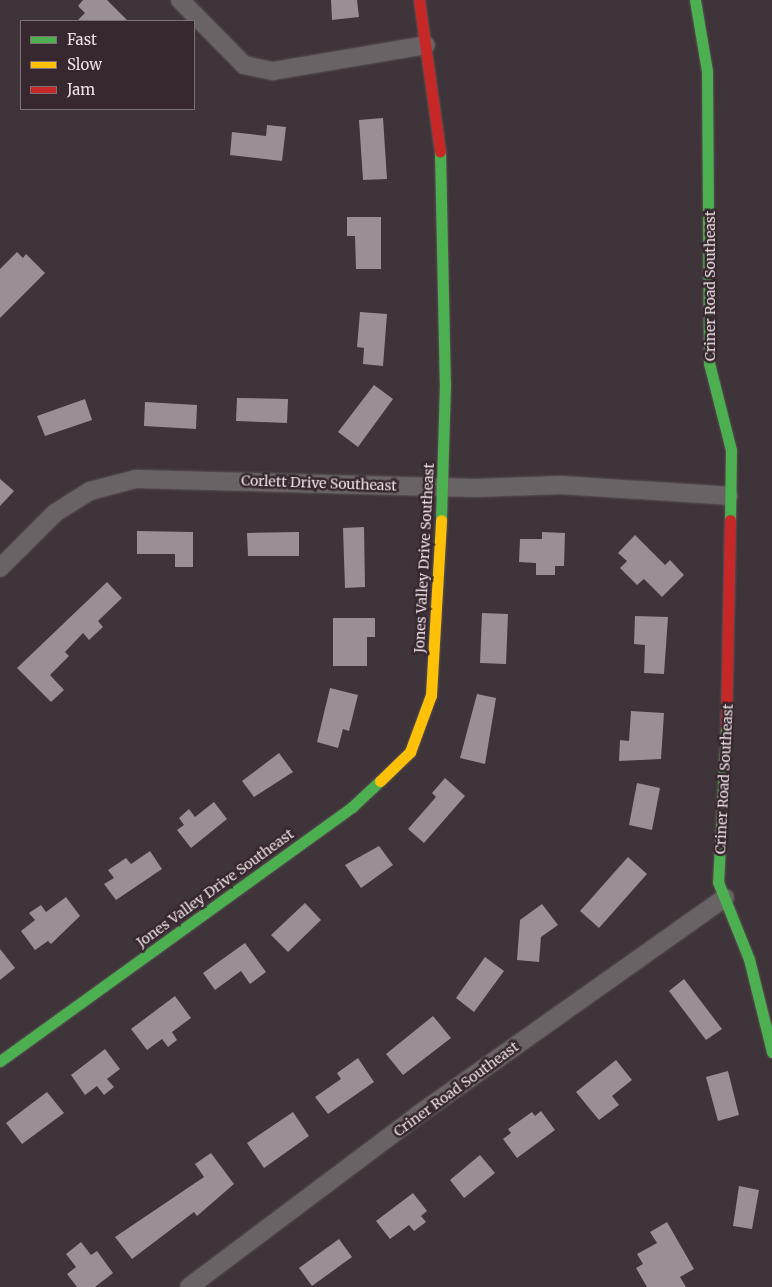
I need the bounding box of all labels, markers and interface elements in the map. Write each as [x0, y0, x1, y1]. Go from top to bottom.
legend [20, 20, 195, 110]
text: Fast [67, 30, 97, 49]
text: Slow [67, 55, 102, 74]
text: Jam [67, 80, 95, 99]
street label: Criner Road Southeast [702, 211, 718, 361]
street label: Jones Valley Drive Southeast [411, 463, 437, 653]
street label: Corlett Drive Southeast [241, 472, 397, 494]
street label: Criner Road Southeast [712, 703, 736, 855]
street label: Jones Valley Drive Southeast [133, 825, 297, 951]
street label: Criner Road Southeast [390, 1038, 522, 1140]

